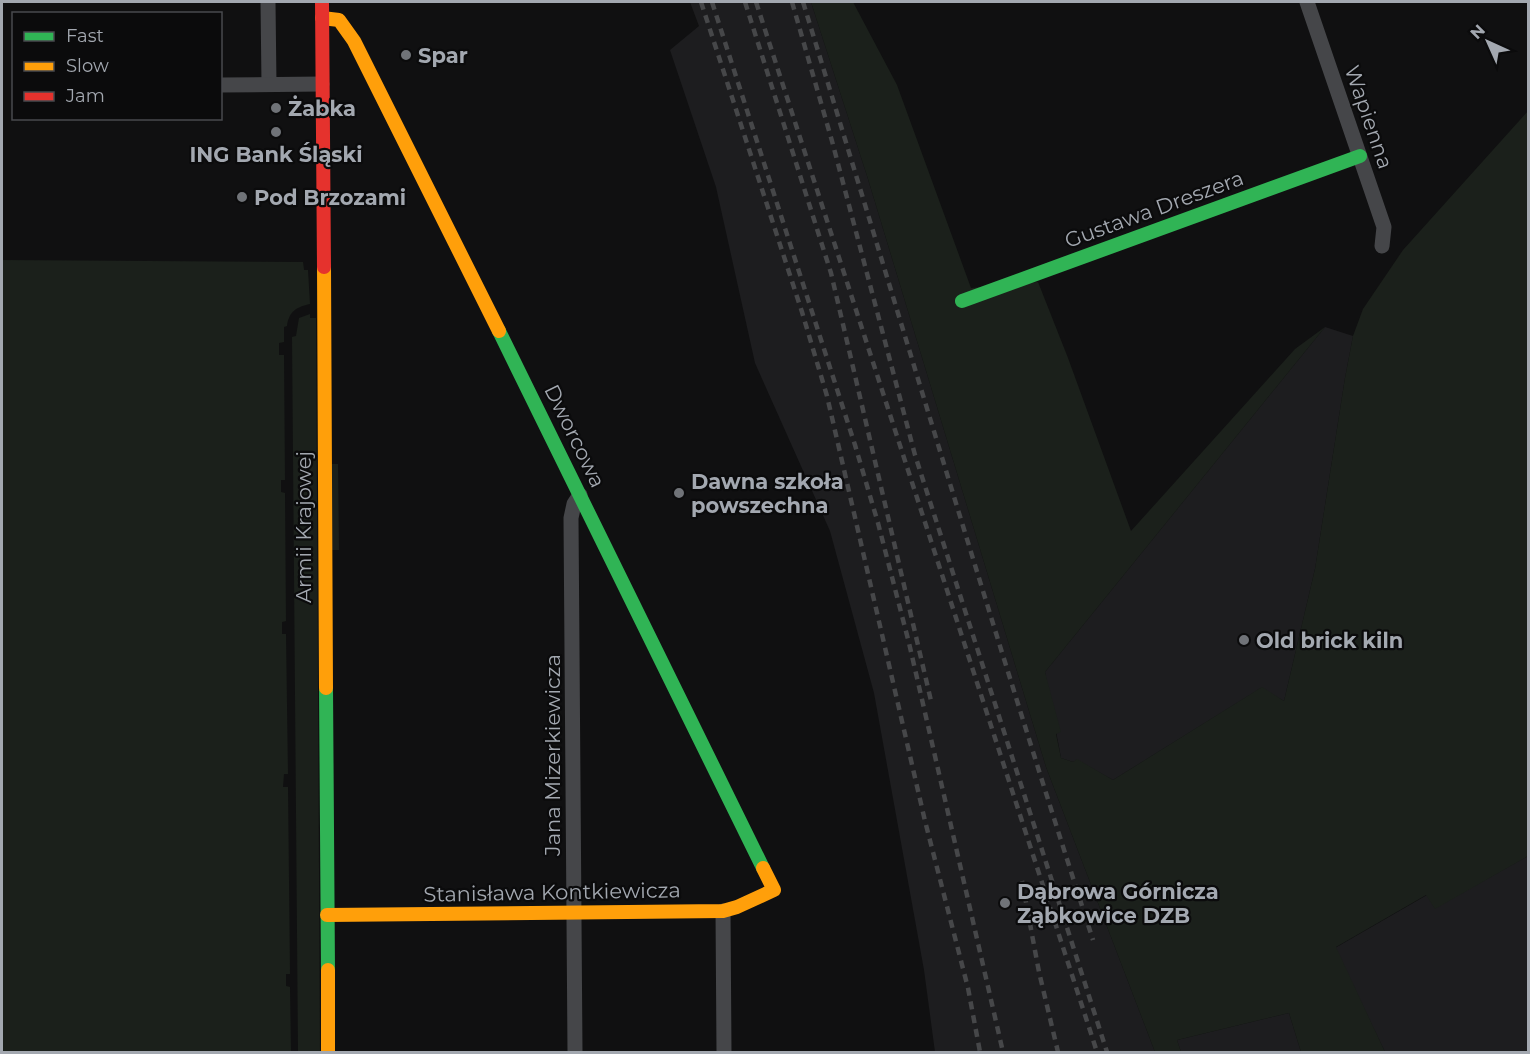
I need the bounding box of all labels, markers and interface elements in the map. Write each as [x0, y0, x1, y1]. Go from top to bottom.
legend [12, 12, 222, 120]
north arrow [1458, 12, 1518, 72]
text: N [1466, 20, 1489, 43]
text: Fast [66, 25, 104, 47]
place label: Spar [418, 43, 468, 68]
marker: Spar [399, 48, 413, 62]
text: Slow [66, 55, 109, 77]
street label: Wapienna [1340, 62, 1398, 172]
text: Jam [65, 85, 105, 107]
place label: Żabka [288, 95, 356, 121]
marker: Żabka [269, 101, 283, 115]
marker: ING Bank Śląski [269, 125, 283, 139]
place label: ING Bank Śląski [189, 142, 363, 167]
street label: Gustawa Dreszera [1061, 165, 1247, 253]
place label: Pod Brzozami [254, 185, 406, 210]
marker: Pod Brzozami [235, 190, 249, 204]
street label: Dworcowa [539, 380, 611, 492]
street label: Armii Krajowej [291, 451, 316, 603]
place label: Dawna szkoła powszechna [691, 469, 844, 518]
marker: Dawna szkoła powszechna [672, 486, 686, 500]
place label: Old brick kiln [1256, 628, 1403, 653]
marker: Old brick kiln [1237, 633, 1251, 647]
street label: Jana Mizerkiewicza [540, 654, 565, 857]
street label: Stanisława Kontkiewicza [423, 877, 681, 907]
place label: Dąbrowa Górnicza Ząbkowice DZB [1017, 879, 1219, 928]
marker: Dąbrowa Górnicza Ząbkowice DZB [998, 896, 1012, 910]

